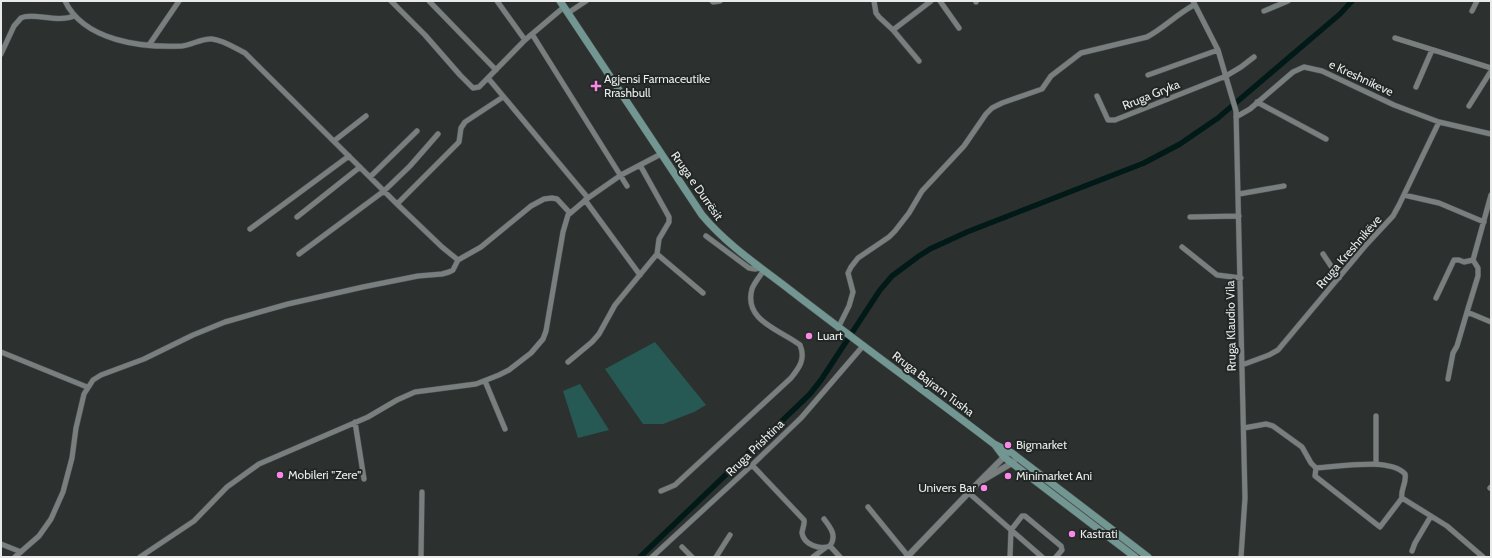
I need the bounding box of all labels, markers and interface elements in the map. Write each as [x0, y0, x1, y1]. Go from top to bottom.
street label: e Kreshnikeve [1327, 56, 1396, 99]
place label: Agjensi Farmaceutike Rrashbull [604, 71, 710, 100]
street label: Rruga Gryka [1120, 76, 1182, 113]
marker: Agjensi Farmaceutike Rrashbull [591, 81, 601, 91]
street label: Rruga e Durrësit [668, 148, 727, 223]
street label: Rruga Kreshnikëve [1313, 212, 1384, 291]
street label: Rruga Klaudio Vila [1222, 280, 1239, 372]
place label: Luart [817, 328, 843, 343]
marker: Luart [804, 331, 814, 341]
street label: Rruga Bajram Tusha [889, 348, 977, 419]
street label: Rruga Prishtina [722, 416, 787, 479]
place label: Bigmarket [1016, 437, 1067, 452]
marker: Bigmarket [1003, 440, 1013, 450]
place label: Mobileri "Zere" [288, 467, 361, 482]
place label: Minimarket Ani [1016, 468, 1092, 483]
marker: Mobileri "Zere" [275, 470, 285, 480]
marker: Minimarket Ani [1003, 471, 1013, 481]
place label: Univers Bar [918, 480, 976, 495]
marker: Univers Bar [979, 483, 989, 493]
place label: Kastrati [1080, 526, 1118, 541]
marker: Kastrati [1067, 529, 1077, 539]

